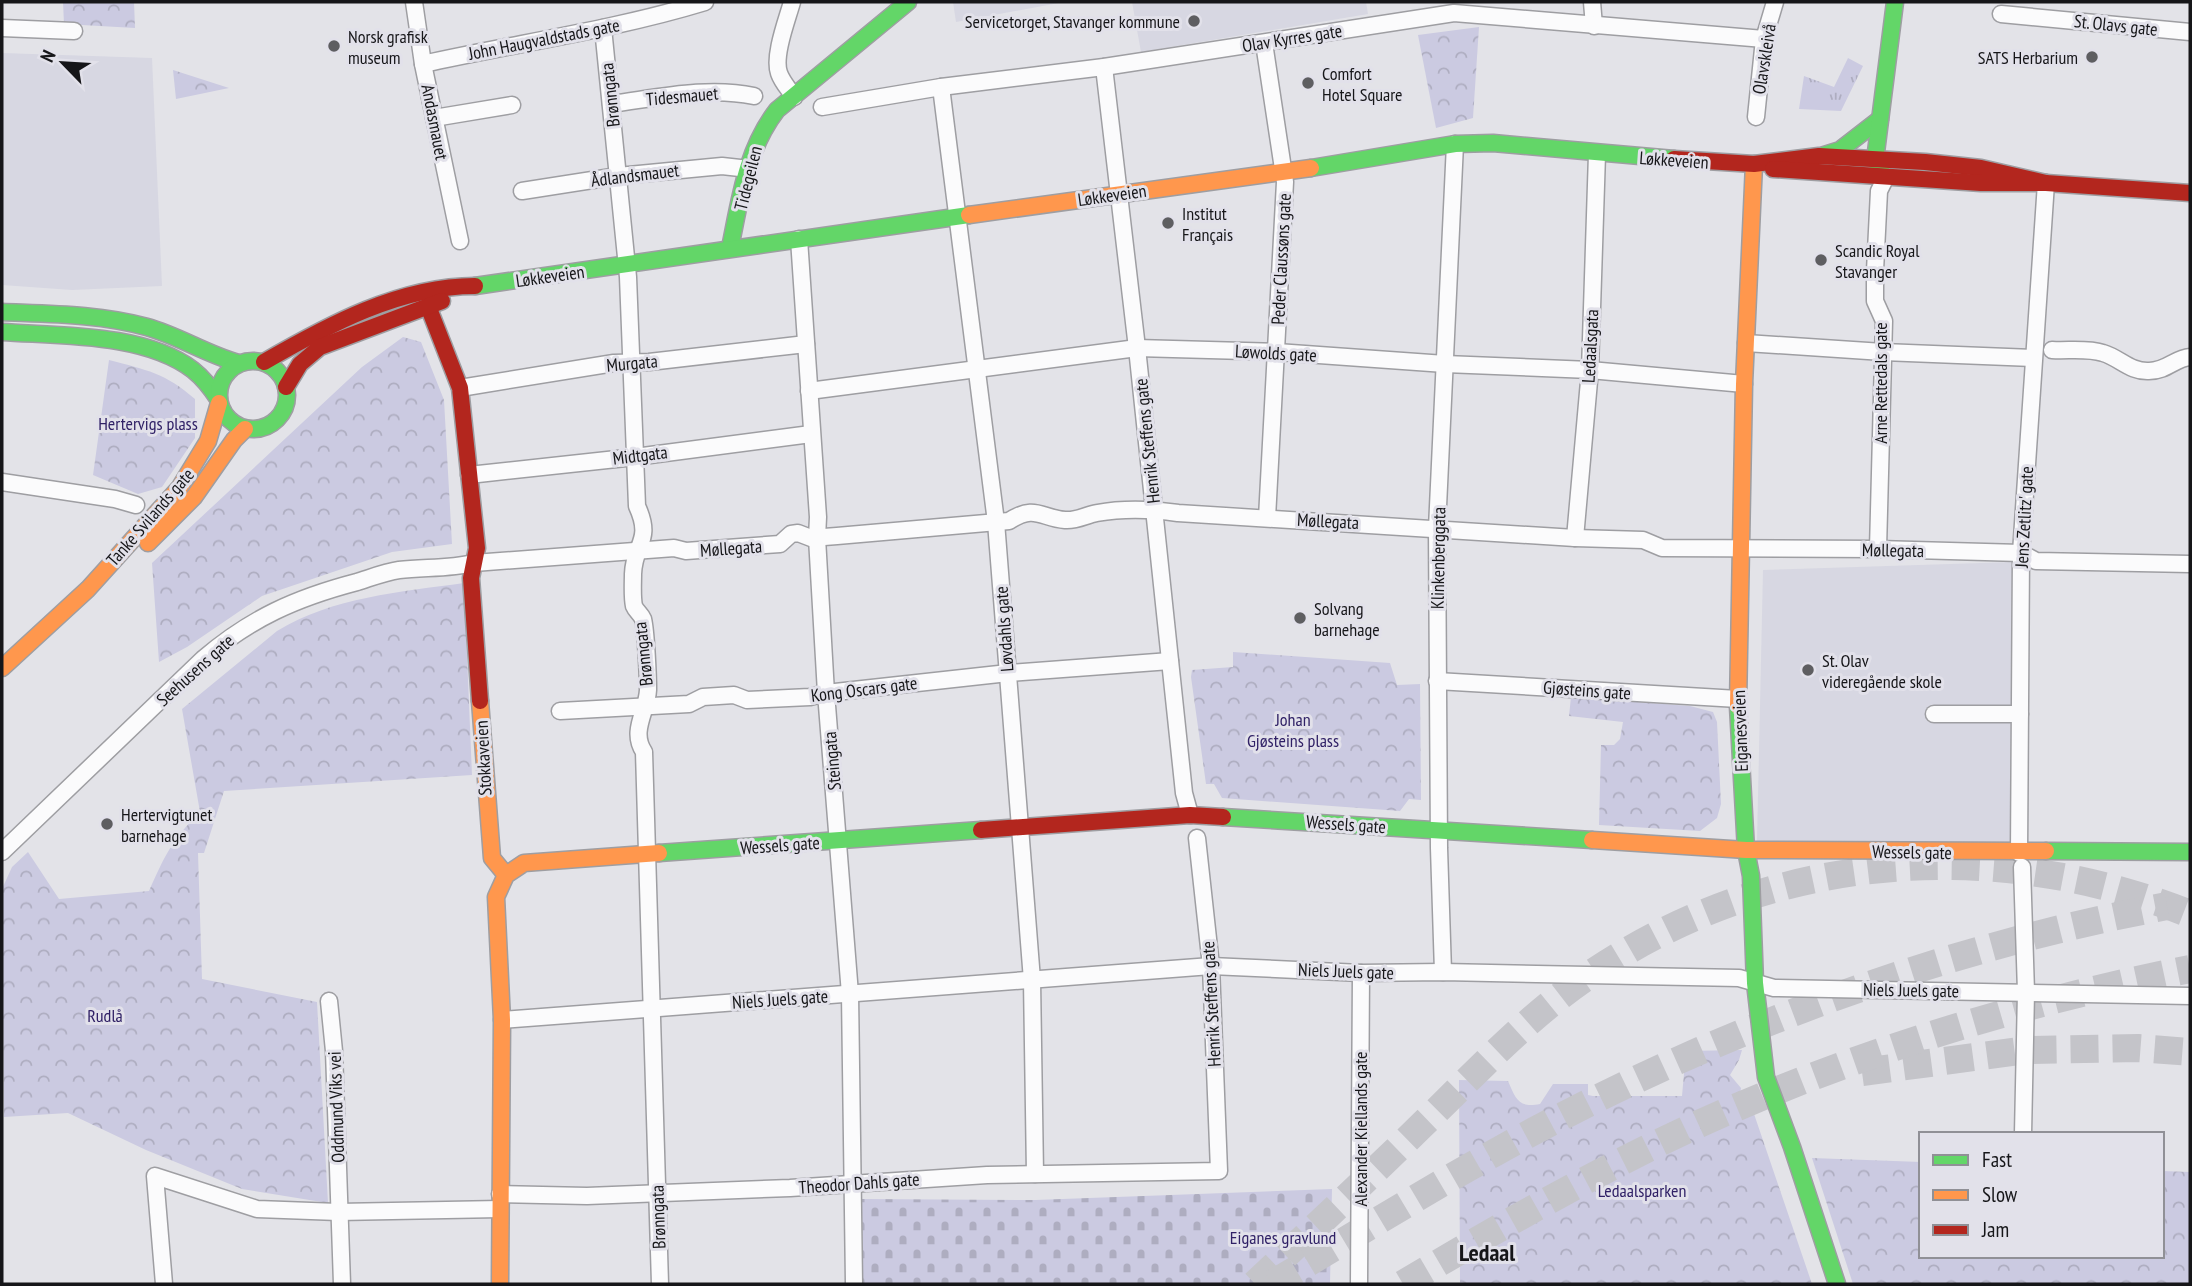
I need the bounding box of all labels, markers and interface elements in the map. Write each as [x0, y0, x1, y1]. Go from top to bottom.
street label: St. Olavs gate [2073, 9, 2159, 41]
place label: Servicetorget, Stavanger kommune [965, 10, 1180, 33]
street label: John Haugvaldstads gate [465, 13, 622, 65]
marker: Servicetorget, Stavanger kommune [1186, 13, 1202, 29]
street label: Olav Kyrres gate [1240, 19, 1344, 57]
street label: Olavskleivå [1747, 22, 1781, 96]
place label: Norsk grafisk museum [348, 25, 428, 69]
north arrow [28, 28, 98, 98]
marker: Norsk grafisk museum [326, 38, 342, 54]
text: N [35, 46, 61, 66]
place label: SATS Herbarium [1978, 46, 2078, 69]
marker: SATS Herbarium [2084, 49, 2100, 65]
street label: Brønngata [595, 62, 625, 128]
place label: Comfort Hotel Square [1322, 62, 1403, 106]
marker: Comfort Hotel Square [1300, 75, 1316, 91]
street label: Tidesmauet [645, 81, 719, 111]
street label: Andasmauet [416, 82, 454, 162]
street label: Tidegeilen [729, 143, 767, 213]
street label: Løkkeveien [1639, 146, 1709, 174]
street label: Ådlandsmauet [590, 158, 680, 192]
street label: Løkkeveien [1076, 179, 1148, 211]
street label: Peder Claussøns gate [1266, 193, 1296, 325]
place label: Institut Français [1182, 202, 1233, 246]
marker: Institut Français [1160, 215, 1176, 231]
place label: Scandic Royal Stavanger [1835, 239, 1920, 283]
marker: Scandic Royal Stavanger [1813, 252, 1829, 268]
street label: Løkkeveien [514, 260, 586, 292]
street label: Ledaalsgata [1577, 309, 1603, 383]
street label: Arne Rettedals gate [1869, 322, 1892, 444]
street label: Løwolds gate [1235, 339, 1317, 367]
street label: Murgata [605, 349, 659, 377]
street label: Henrik Steffens gate [1129, 377, 1165, 505]
park label: Hertervigs plass [98, 412, 198, 435]
street label: Midtgata [611, 440, 669, 470]
street label: Tanke Svilands gate [101, 463, 199, 571]
street label: Jens Zetlitz' gate [2010, 466, 2038, 569]
street label: Klinkenberggata [1426, 507, 1450, 609]
street label: Møllegata [1296, 508, 1360, 534]
street label: Møllegata [699, 534, 763, 562]
street label: Møllegata [1862, 538, 1924, 562]
street label: Løvdahls gate [990, 586, 1018, 672]
place label: Solvang barnehage [1314, 597, 1380, 641]
marker: Solvang barnehage [1292, 610, 1308, 626]
street label: Brønngata [628, 621, 658, 687]
street label: Seehusens gate [151, 629, 239, 711]
place label: St. Olav videregående skole [1822, 649, 1942, 693]
marker: St. Olav videregående skole [1800, 662, 1816, 678]
street label: Kong Oscars gate [809, 671, 919, 707]
street label: Gjøsteins gate [1542, 675, 1632, 705]
street label: Eiganesveien [1727, 690, 1753, 772]
park label: Johan Gjøsteins plass [1247, 708, 1339, 752]
street label: Stokkaveien [470, 720, 496, 796]
street label: Steingata [818, 731, 846, 791]
place label: Hertervigtunet barnehage [121, 803, 212, 847]
street label: Wessels gate [1305, 810, 1387, 838]
marker: Hertervigtunet barnehage [99, 816, 115, 832]
street label: Wessels gate [739, 831, 821, 859]
street label: Wessels gate [1872, 840, 1952, 864]
street label: Henrik Steffens gate [1196, 941, 1226, 1067]
street label: Niels Juels gate [1298, 958, 1394, 984]
street label: Niels Juels gate [1863, 978, 1959, 1002]
street label: Niels Juels gate [731, 984, 829, 1014]
park label: Rudlå [87, 1004, 123, 1027]
street label: Oddmund Viks vei [323, 1051, 349, 1163]
street label: Alexander Kiellands gate [1349, 1052, 1372, 1206]
legend [1919, 1132, 2164, 1258]
text: Fast [1982, 1146, 2012, 1173]
street label: Theodor Dahls gate [798, 1167, 920, 1199]
park label: Ledaalsparken [1598, 1179, 1686, 1202]
text: Slow [1982, 1181, 2018, 1208]
street label: Brønngata [645, 1185, 671, 1249]
text: Jam [1981, 1216, 2009, 1243]
park label: Eiganes gravlund [1230, 1226, 1336, 1249]
district label: Ledaal [1459, 1237, 1515, 1268]

